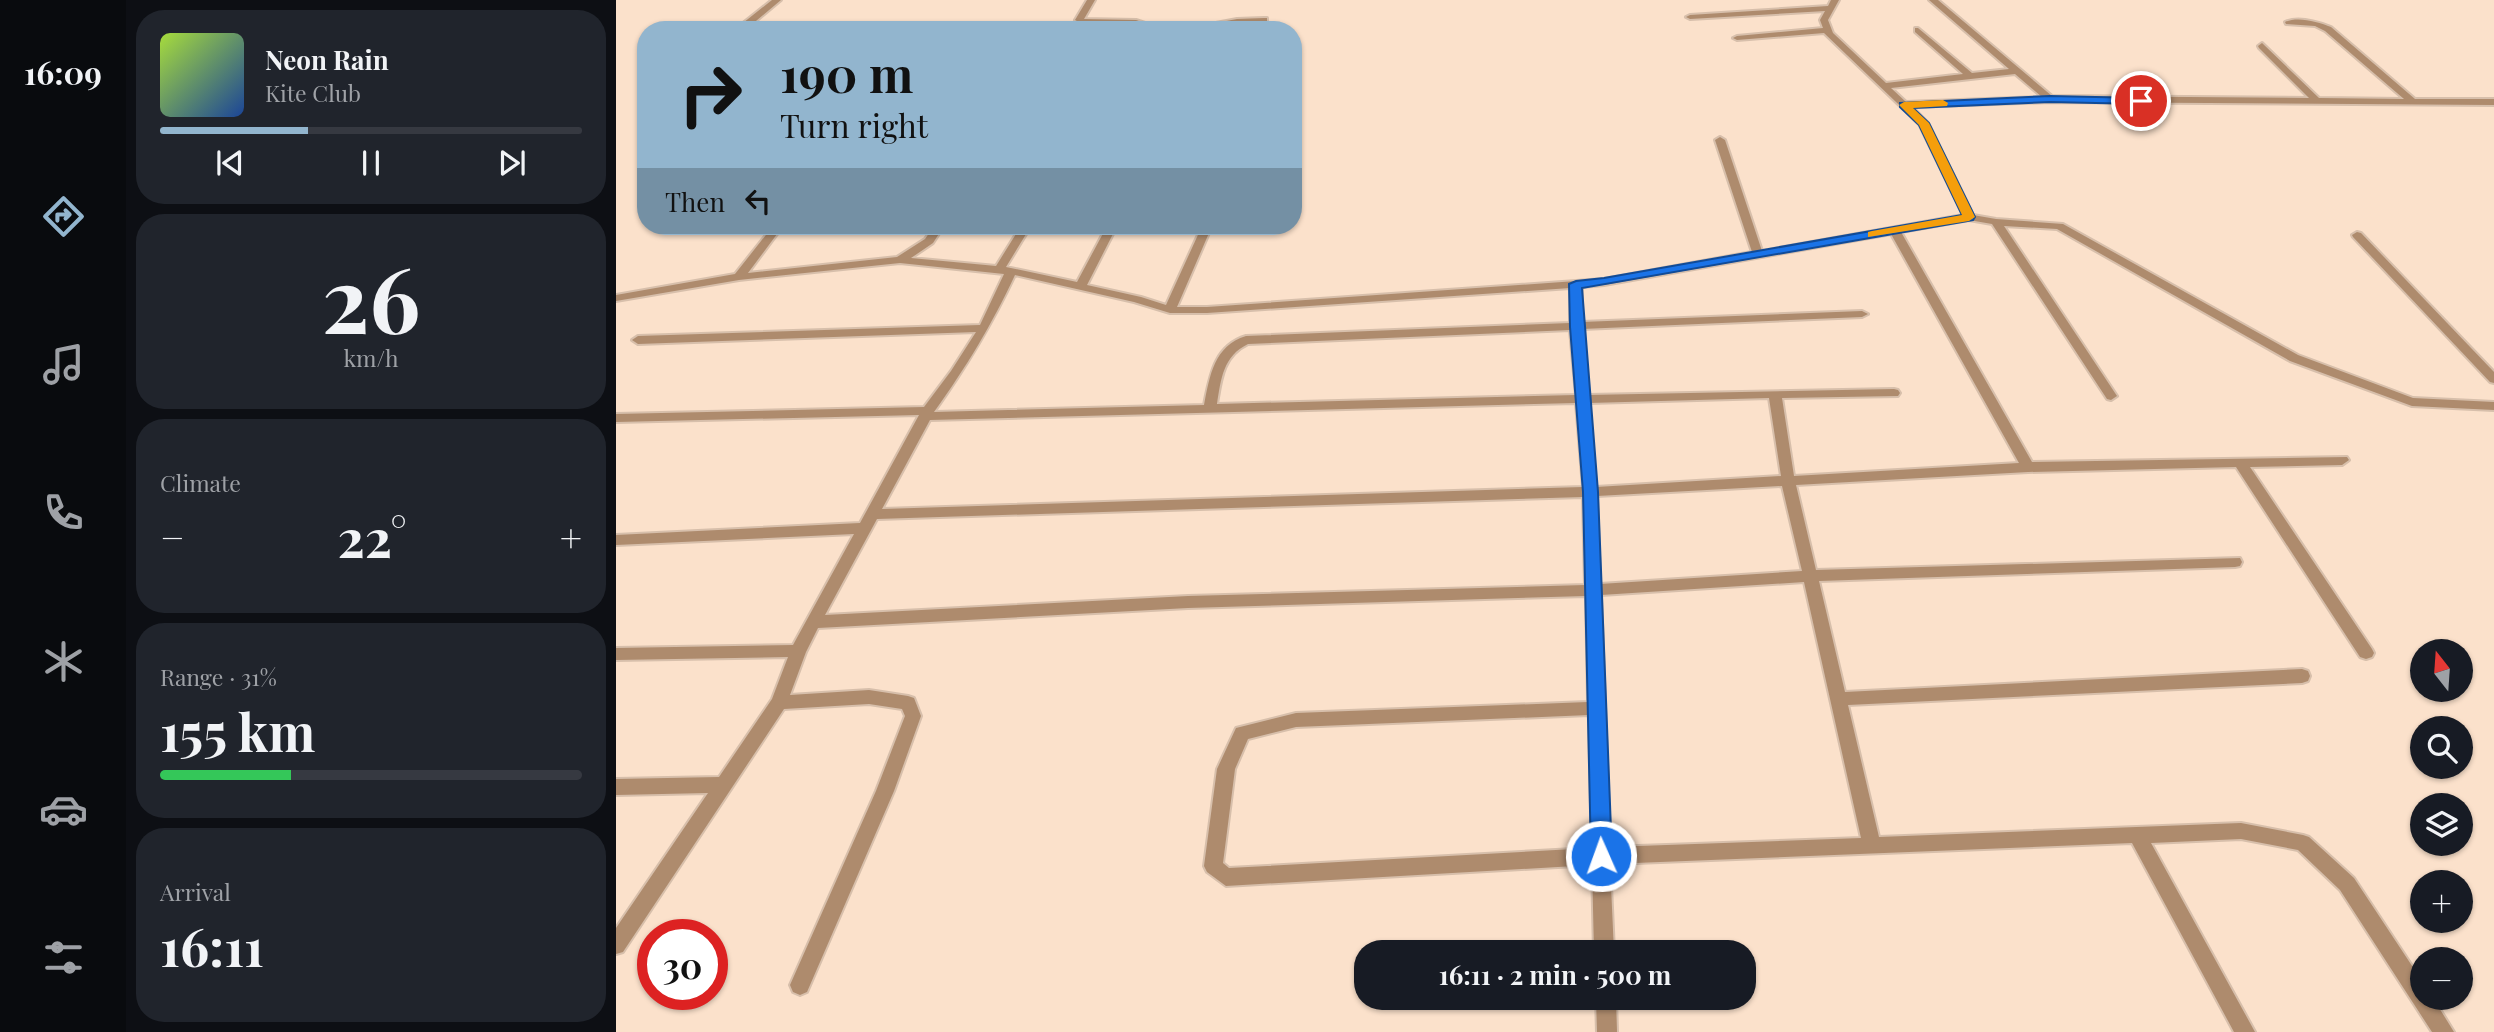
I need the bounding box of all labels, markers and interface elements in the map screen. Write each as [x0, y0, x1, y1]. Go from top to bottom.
text: 190 m [780, 40, 913, 105]
text: Neon Rain [265, 42, 389, 77]
icon: right [665, 49, 756, 140]
text: 16:09 [24, 50, 102, 93]
pin [2111, 71, 2171, 131]
text: Kite Club [265, 77, 361, 108]
icon: arrive [2122, 82, 2160, 120]
text: Turn right [780, 103, 928, 146]
icon: previous [211, 144, 249, 182]
icon: pause [352, 144, 390, 182]
icon: next [493, 144, 531, 182]
icon: left [739, 182, 777, 220]
text: Then [665, 184, 725, 219]
icon: directions [39, 192, 88, 241]
text: 26 [322, 236, 420, 357]
icon: music [39, 340, 88, 389]
text: km/h [343, 342, 399, 373]
text: Climate [160, 467, 241, 498]
icon: phone [39, 488, 88, 537]
text: 22° [338, 502, 407, 571]
text: − [160, 511, 185, 562]
text: + [560, 511, 582, 562]
icon: climate [39, 637, 88, 686]
north arrow [2410, 639, 2473, 702]
map controls [2410, 639, 2473, 1010]
text: Range · 31% [160, 661, 277, 692]
text: 155 km [160, 696, 315, 765]
button: search [2410, 716, 2473, 779]
icon: car [39, 785, 88, 834]
button: layers [2410, 793, 2473, 856]
position arrow [1564, 819, 1638, 893]
button: + [2410, 870, 2473, 933]
text: Arrival [160, 876, 231, 907]
text: 16:11 [160, 911, 264, 980]
speed limit sign: 30 [637, 919, 728, 1010]
icon: filters [39, 933, 88, 982]
button: − [2410, 947, 2473, 1010]
text: 16:11 · 2 min · 500 m [1439, 957, 1671, 992]

